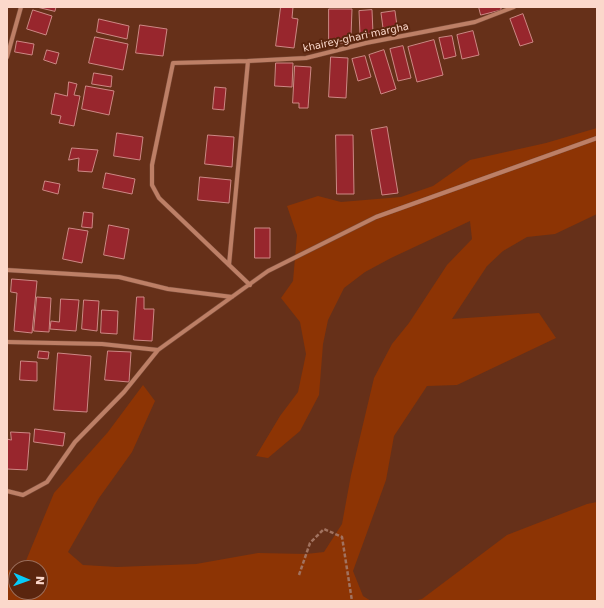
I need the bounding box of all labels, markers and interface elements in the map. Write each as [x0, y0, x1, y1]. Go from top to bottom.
street label: khairey-ghari margha [302, 21, 410, 55]
north arrow [8, 560, 48, 600]
text: N [33, 576, 46, 585]

